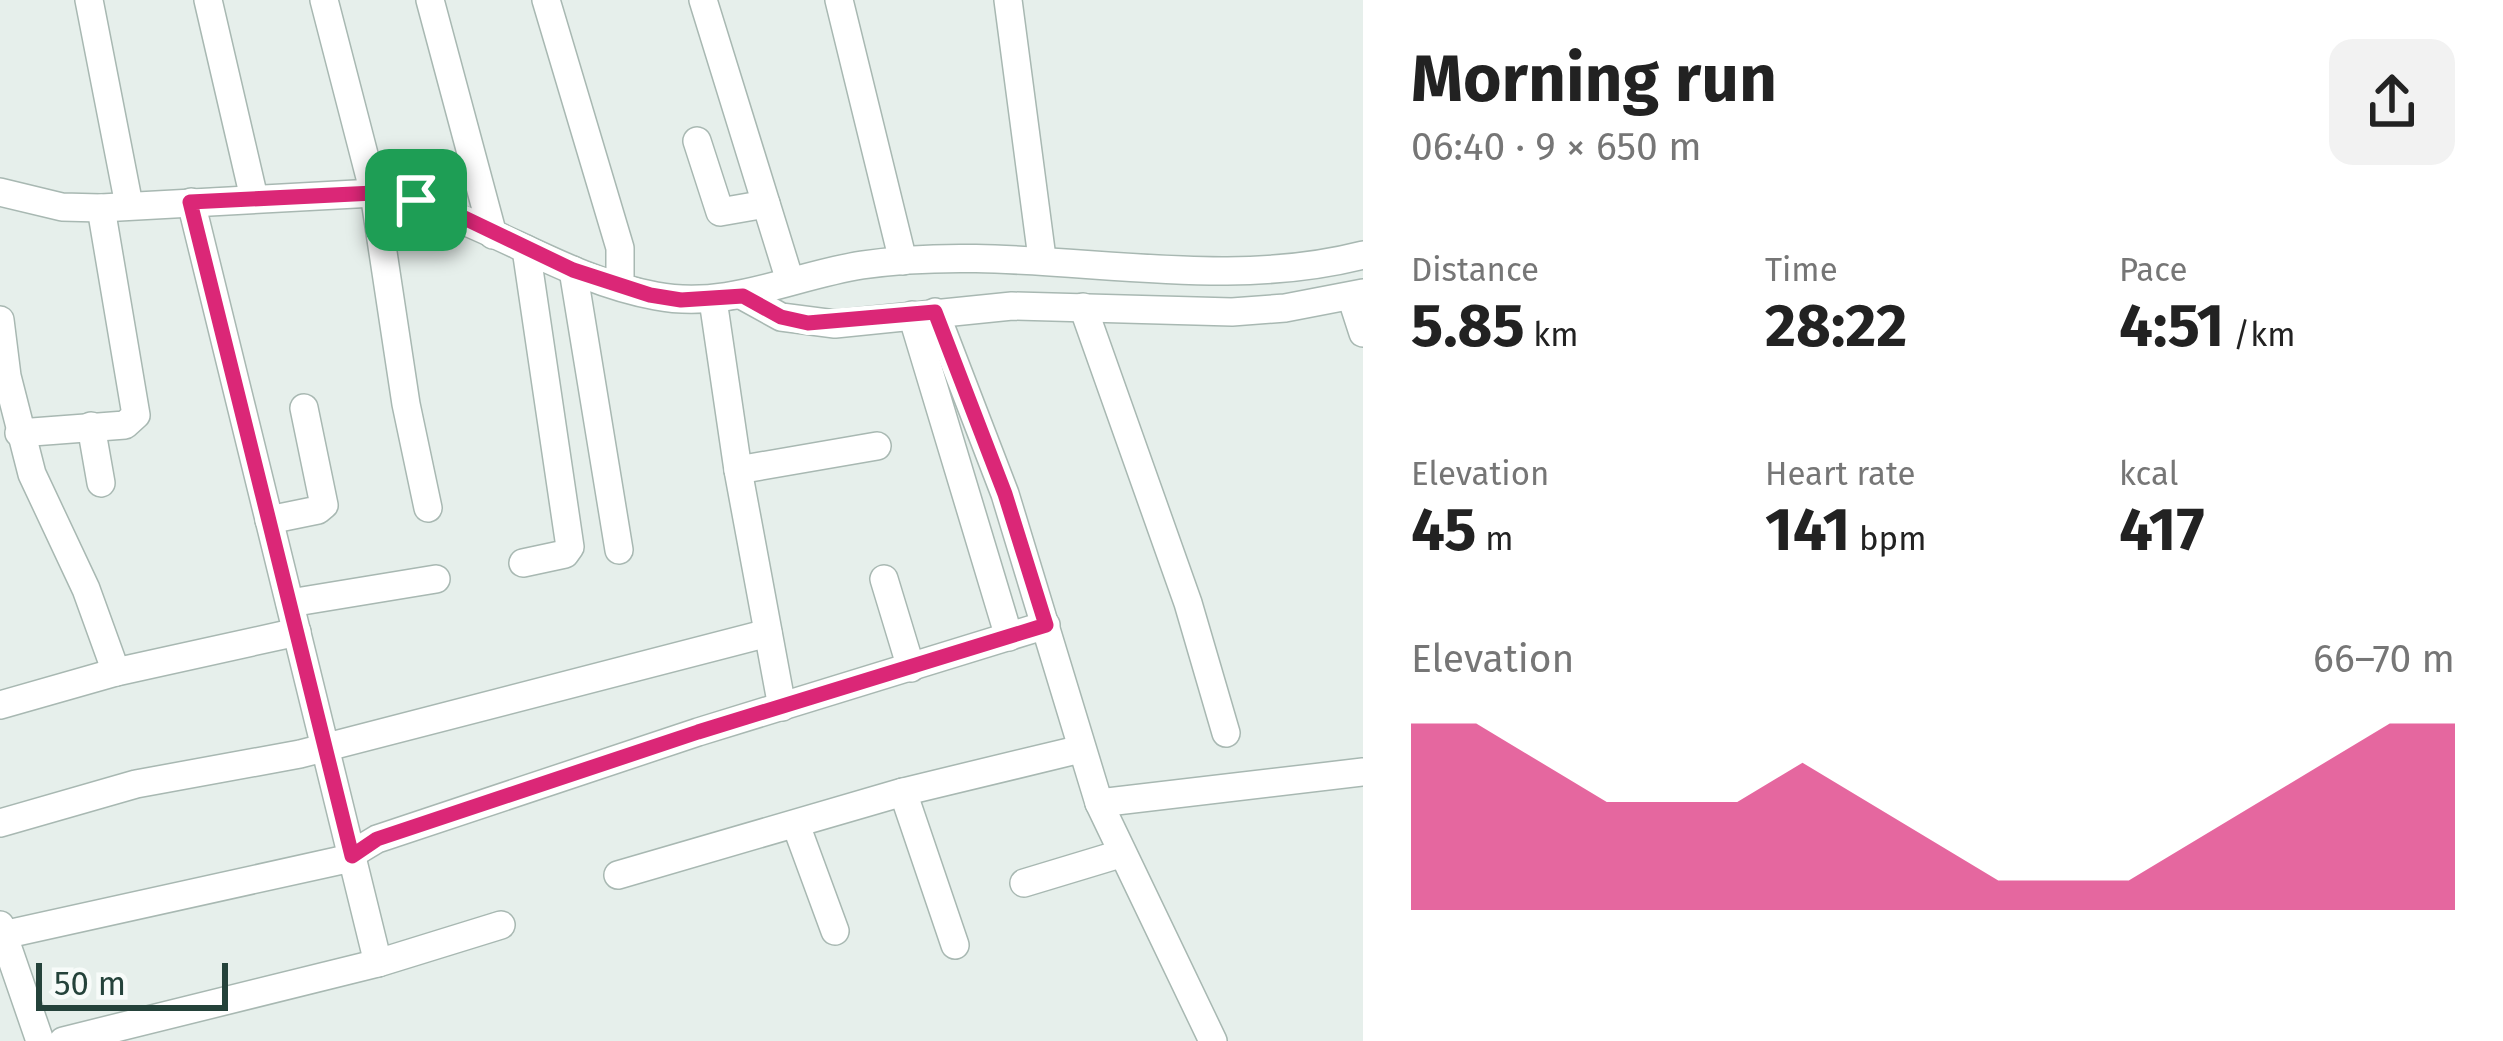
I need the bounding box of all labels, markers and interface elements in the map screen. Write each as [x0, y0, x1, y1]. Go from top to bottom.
text: Morning run [1411, 39, 1777, 118]
button: share [2329, 39, 2455, 165]
text: 06:40 · 9 × 650 m [1411, 124, 1702, 170]
pin [365, 149, 467, 251]
icon: arrive [383, 167, 449, 233]
text: Distance [1411, 250, 1539, 290]
text: Time [1765, 250, 1838, 290]
text: Pace [2119, 250, 2187, 290]
text: 5.85 [1411, 290, 1525, 362]
text: 28:22 [1765, 290, 1907, 362]
text: 4:51 [2119, 290, 2224, 362]
text: km [1525, 315, 1579, 355]
text: /km [2224, 315, 2295, 355]
text: Elevation [1411, 454, 1549, 494]
text: Heart rate [1765, 454, 1915, 494]
text: kcal [2119, 454, 2178, 494]
text: 45 [1411, 494, 1476, 566]
text: 141 [1765, 494, 1850, 566]
text: 417 [2119, 494, 2205, 566]
text: m [1476, 519, 1514, 559]
text: bpm [1850, 519, 1927, 559]
text: Elevation [1411, 636, 1574, 682]
text: 66–70 m [2313, 636, 2455, 682]
scale bar [36, 957, 228, 1010]
text: 50 m [54, 964, 126, 1004]

